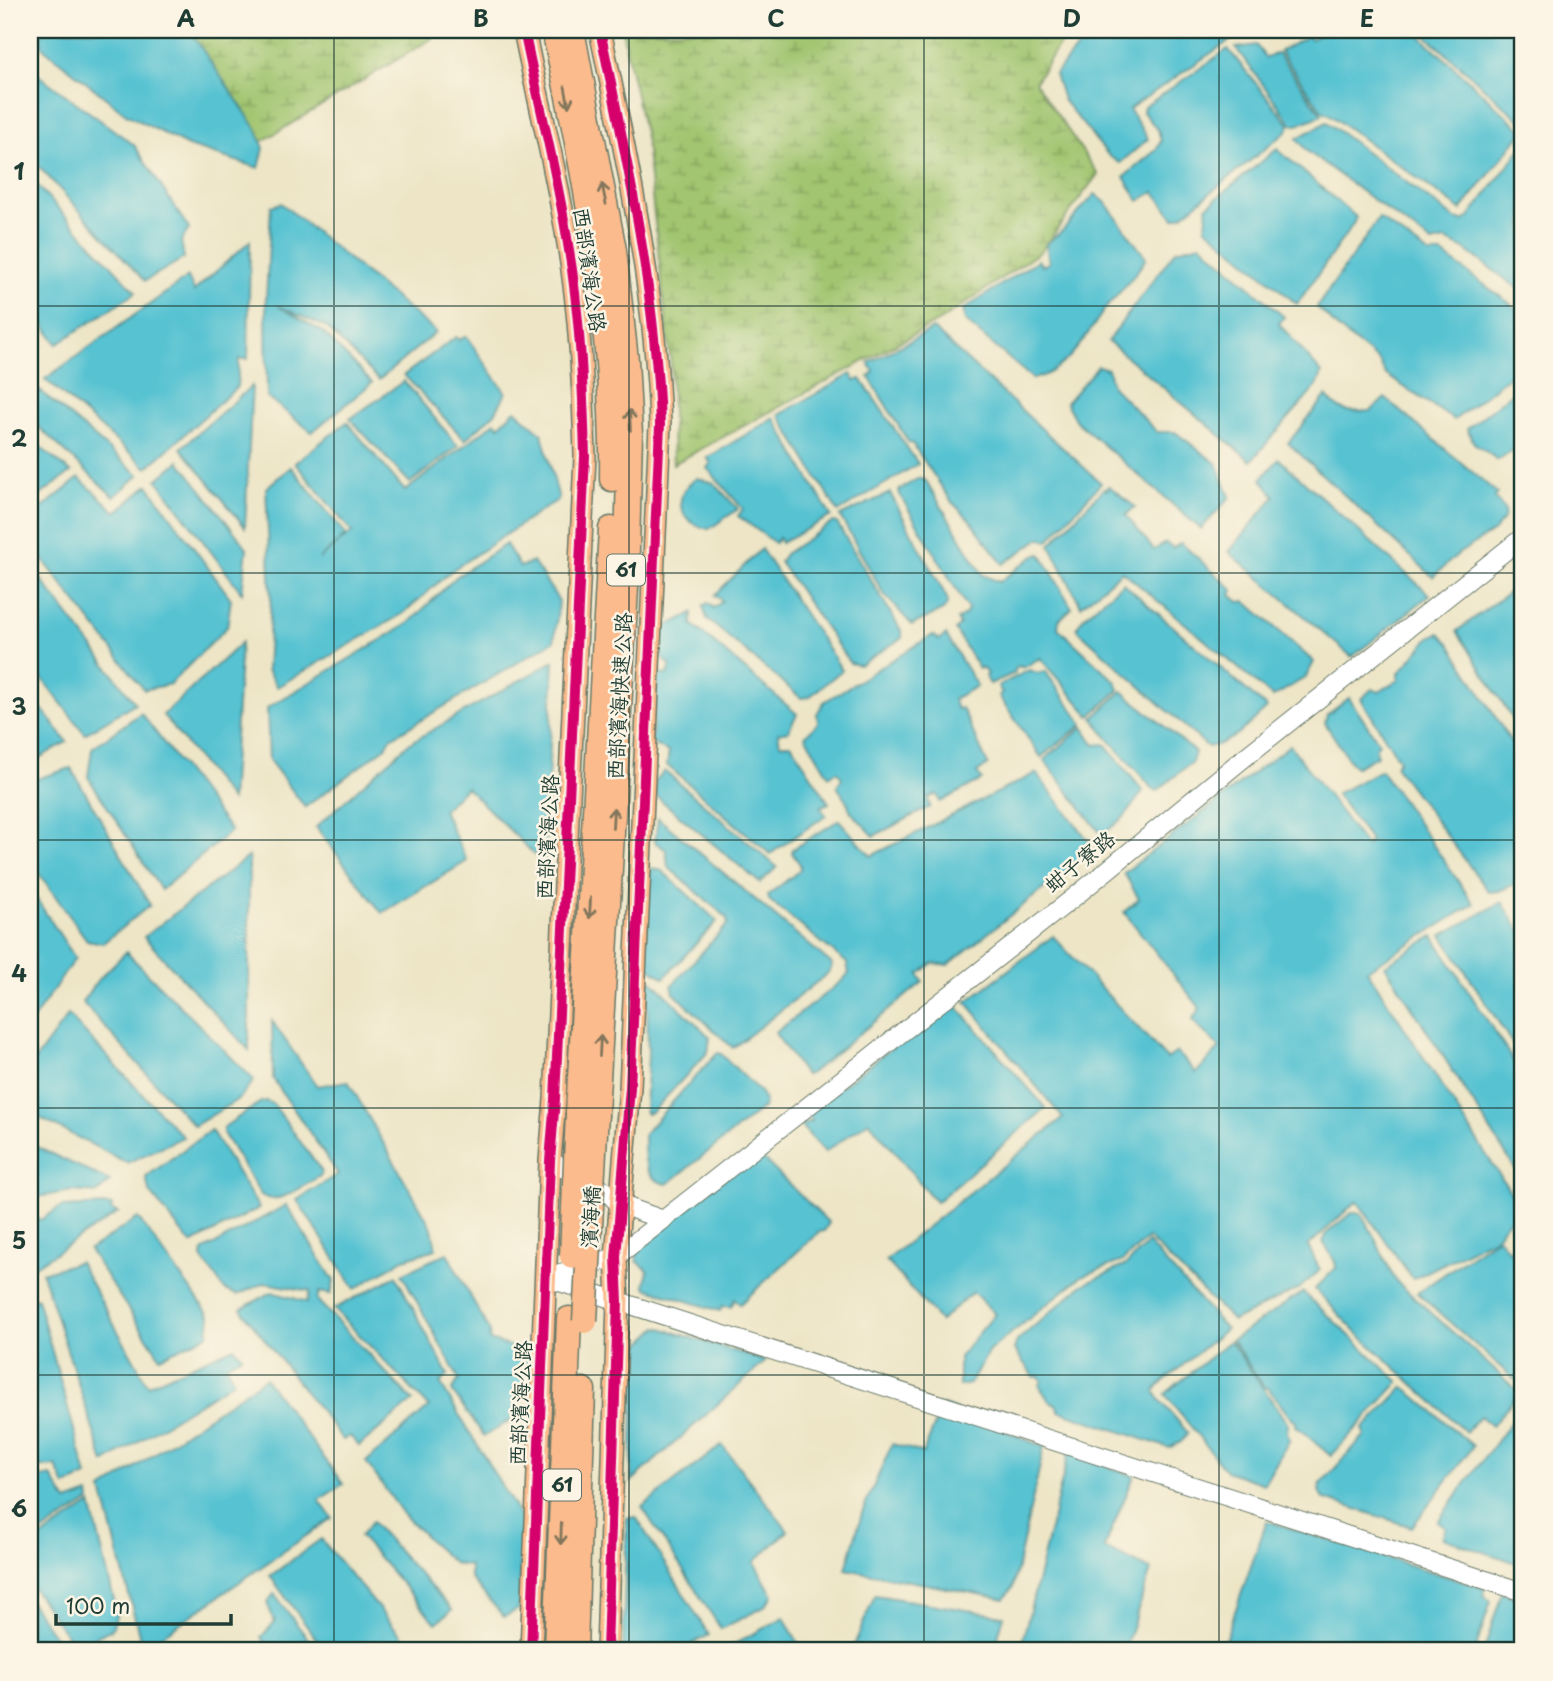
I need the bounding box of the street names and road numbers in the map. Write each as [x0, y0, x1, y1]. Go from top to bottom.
street label: 西部濱海公路 [566, 205, 616, 334]
road number: 61 [607, 554, 645, 586]
street label: 西部濱海快速公路 [598, 611, 638, 781]
street label: 西部濱海公路 [527, 773, 565, 901]
street label: 蚶子寮路 [1036, 822, 1121, 899]
street label: 濱海橋 [571, 1185, 607, 1249]
street label: 西部濱海公路 [500, 1339, 538, 1467]
road number: 61 [543, 1470, 581, 1500]

